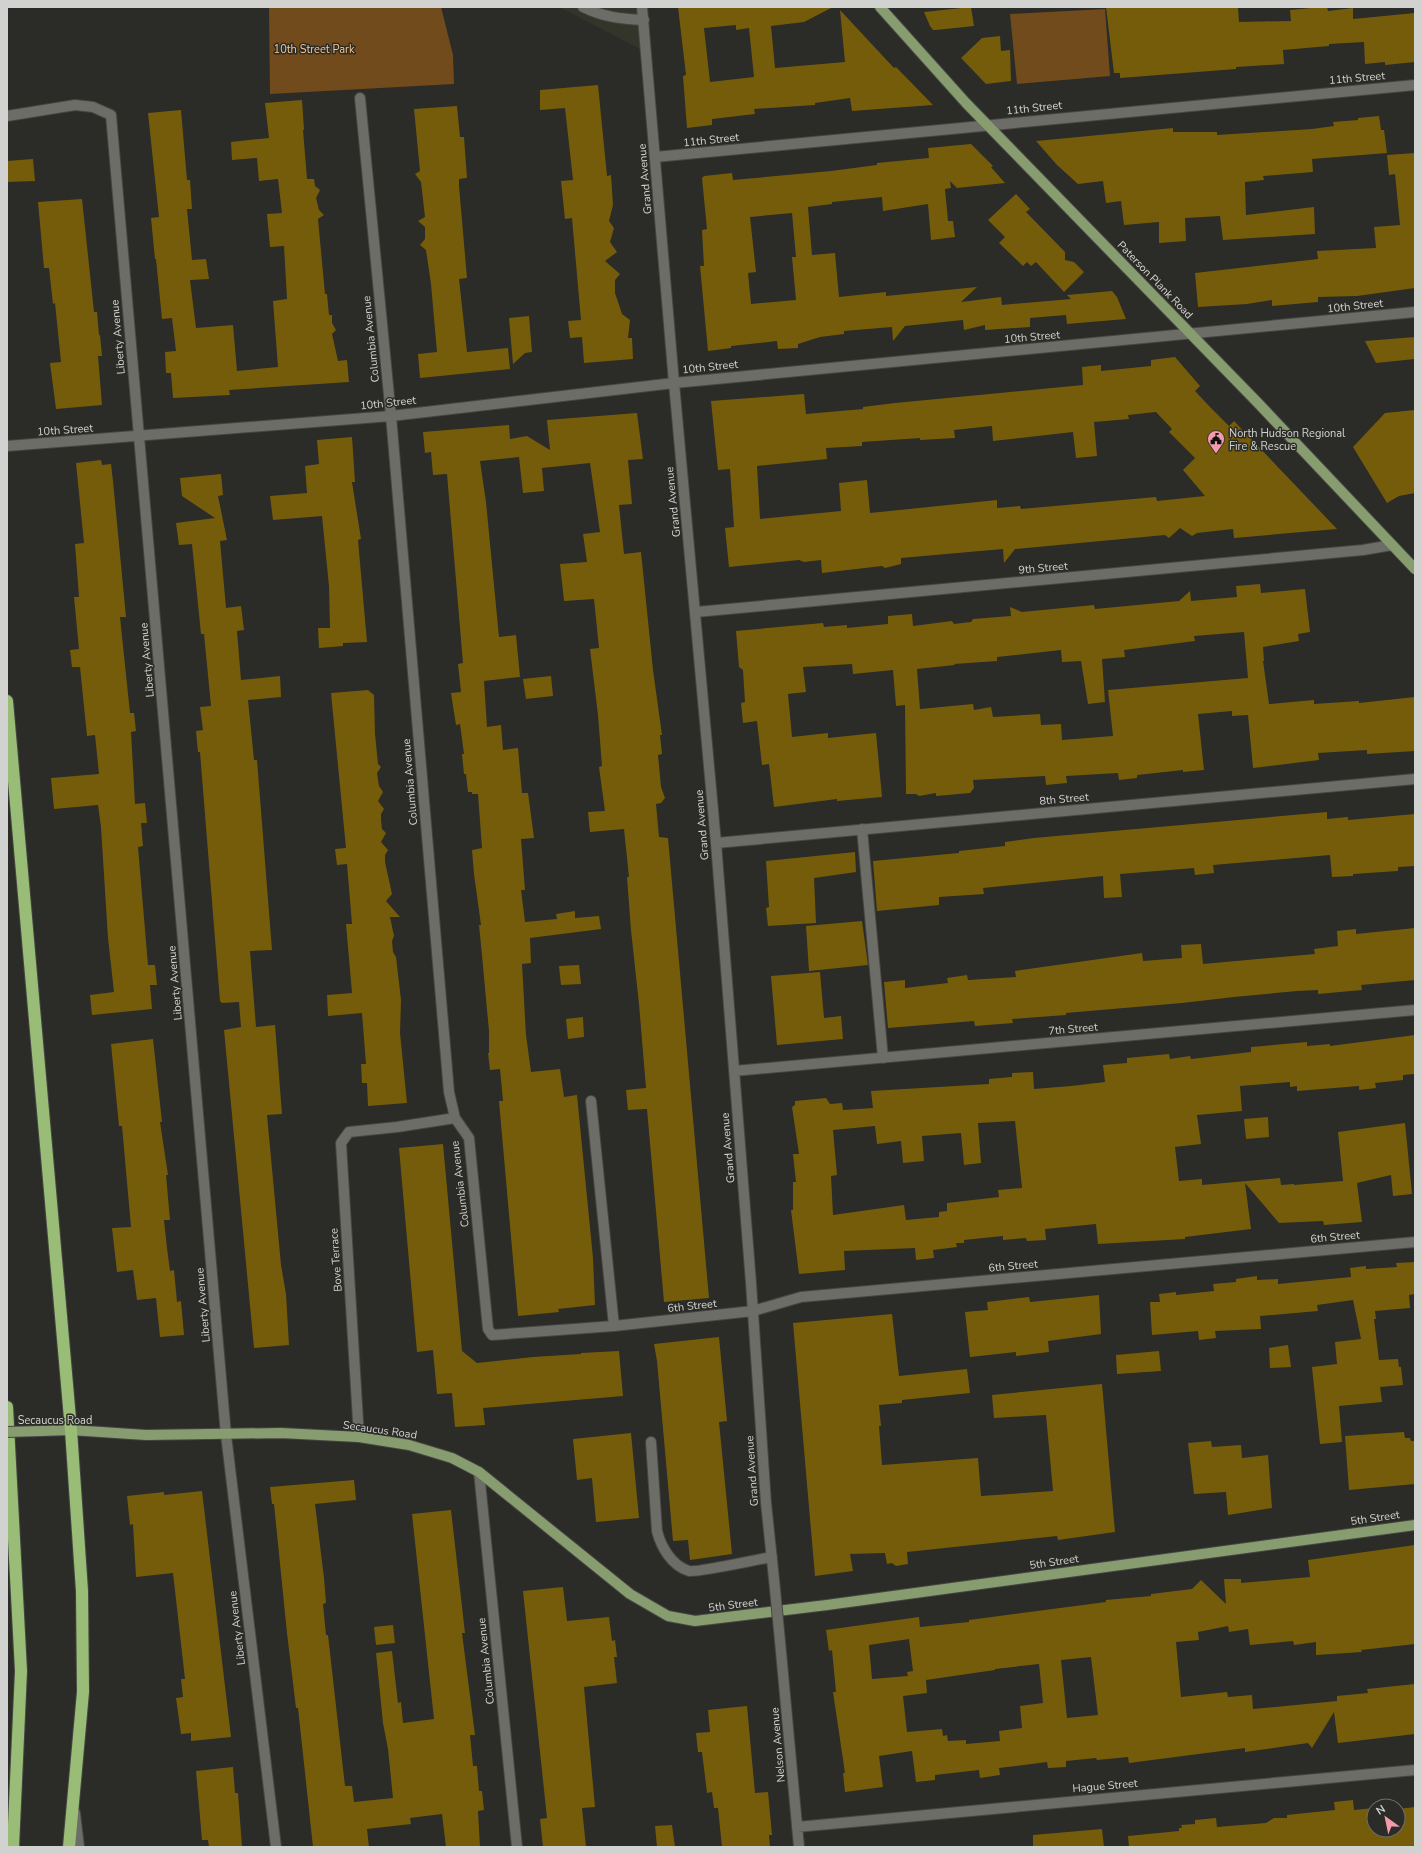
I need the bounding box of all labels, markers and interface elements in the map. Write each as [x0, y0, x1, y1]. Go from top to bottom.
park label: 10th Street Park [274, 42, 355, 57]
street label: 11th Street [1328, 68, 1386, 88]
street label: 11th Street [1005, 98, 1063, 118]
street label: 11th Street [682, 130, 740, 150]
street label: Grand Avenue [634, 143, 656, 215]
street label: Paterson Plank Road [1114, 238, 1196, 322]
street label: Columbia Avenue [359, 295, 383, 383]
street label: 10th Street [1326, 296, 1384, 316]
street label: Liberty Avenue [107, 299, 129, 375]
street label: 10th Street [1003, 327, 1061, 347]
street label: 10th Street [681, 357, 739, 377]
street label: 10th Street [359, 393, 417, 413]
street label: 10th Street [36, 421, 94, 439]
place label: North Hudson Regional Fire & Rescue [1229, 426, 1346, 454]
public building icon: North Hudson Regional Fire & Rescue [1206, 429, 1226, 454]
street label: Grand Avenue [662, 466, 684, 538]
street label: 9th Street [1018, 558, 1068, 578]
street label: Liberty Avenue [136, 622, 158, 698]
street label: Columbia Avenue [399, 738, 421, 826]
street label: Grand Avenue [691, 789, 713, 861]
street label: 8th Street [1039, 789, 1089, 809]
street label: Liberty Avenue [164, 945, 186, 1021]
street label: 7th Street [1048, 1019, 1098, 1039]
street label: Grand Avenue [717, 1112, 739, 1184]
street label: Columbia Avenue [447, 1140, 473, 1228]
street label: Bove Terrace [326, 1227, 346, 1292]
street label: 6th Street [1310, 1227, 1360, 1247]
street label: 6th Street [988, 1256, 1038, 1276]
street label: Liberty Avenue [192, 1267, 214, 1343]
street label: 6th Street [667, 1296, 718, 1316]
street label: Secaucus Road [18, 1413, 92, 1428]
street label: Secaucus Road [342, 1417, 418, 1443]
street label: Grand Avenue [742, 1435, 762, 1507]
street label: 5th Street [1349, 1507, 1401, 1529]
street label: 5th Street [1028, 1551, 1080, 1573]
street label: Liberty Avenue [225, 1590, 249, 1666]
street label: 5th Street [707, 1595, 759, 1615]
street label: Columbia Avenue [474, 1617, 498, 1705]
street label: Nelson Avenue [767, 1707, 789, 1783]
street label: Hague Street [1072, 1776, 1138, 1796]
north arrow [1366, 1798, 1406, 1838]
text: N [1373, 1802, 1388, 1819]

